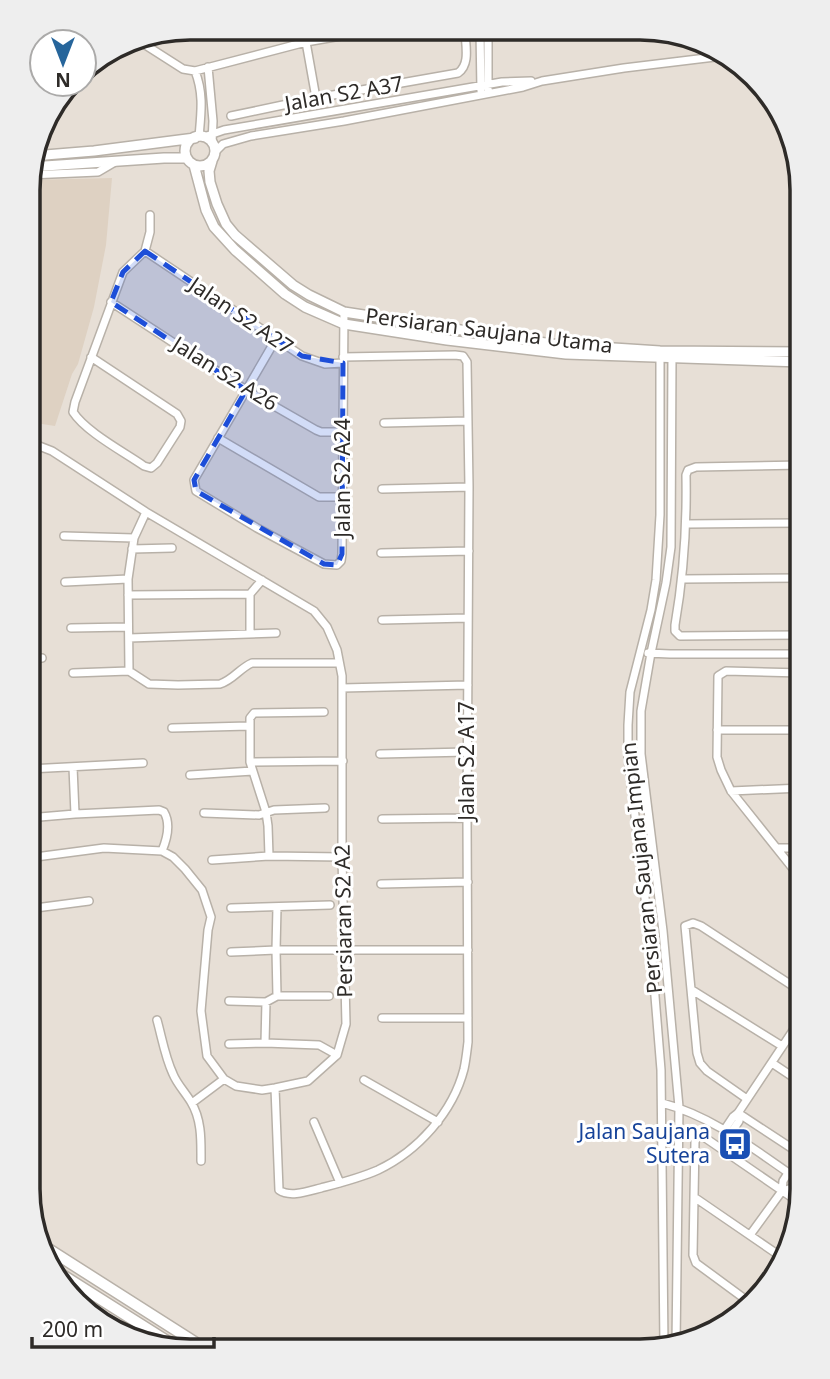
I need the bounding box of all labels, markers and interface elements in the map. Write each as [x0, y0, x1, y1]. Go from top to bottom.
north arrow [28, 28, 98, 98]
text: N [55, 67, 71, 93]
street label: Jalan S2 A37 [281, 69, 405, 118]
street label: Jalan S2 A27 [182, 269, 299, 360]
street label: Persiaran Saujana Utama [364, 301, 614, 359]
street label: Jalan S2 A26 [166, 329, 284, 417]
street label: Jalan S2 A24 [328, 418, 356, 540]
street label: Jalan S2 A17 [452, 701, 480, 823]
street label: Persiaran Saujana Impian [614, 741, 668, 995]
street label: Persiaran S2 A2 [328, 844, 358, 998]
place label: Jalan Saujana Sutera [577, 1117, 710, 1169]
bus stop icon: Jalan Saujana Sutera [716, 1125, 754, 1163]
scale bar [32, 1306, 214, 1350]
text: 200 m [42, 1315, 103, 1343]

